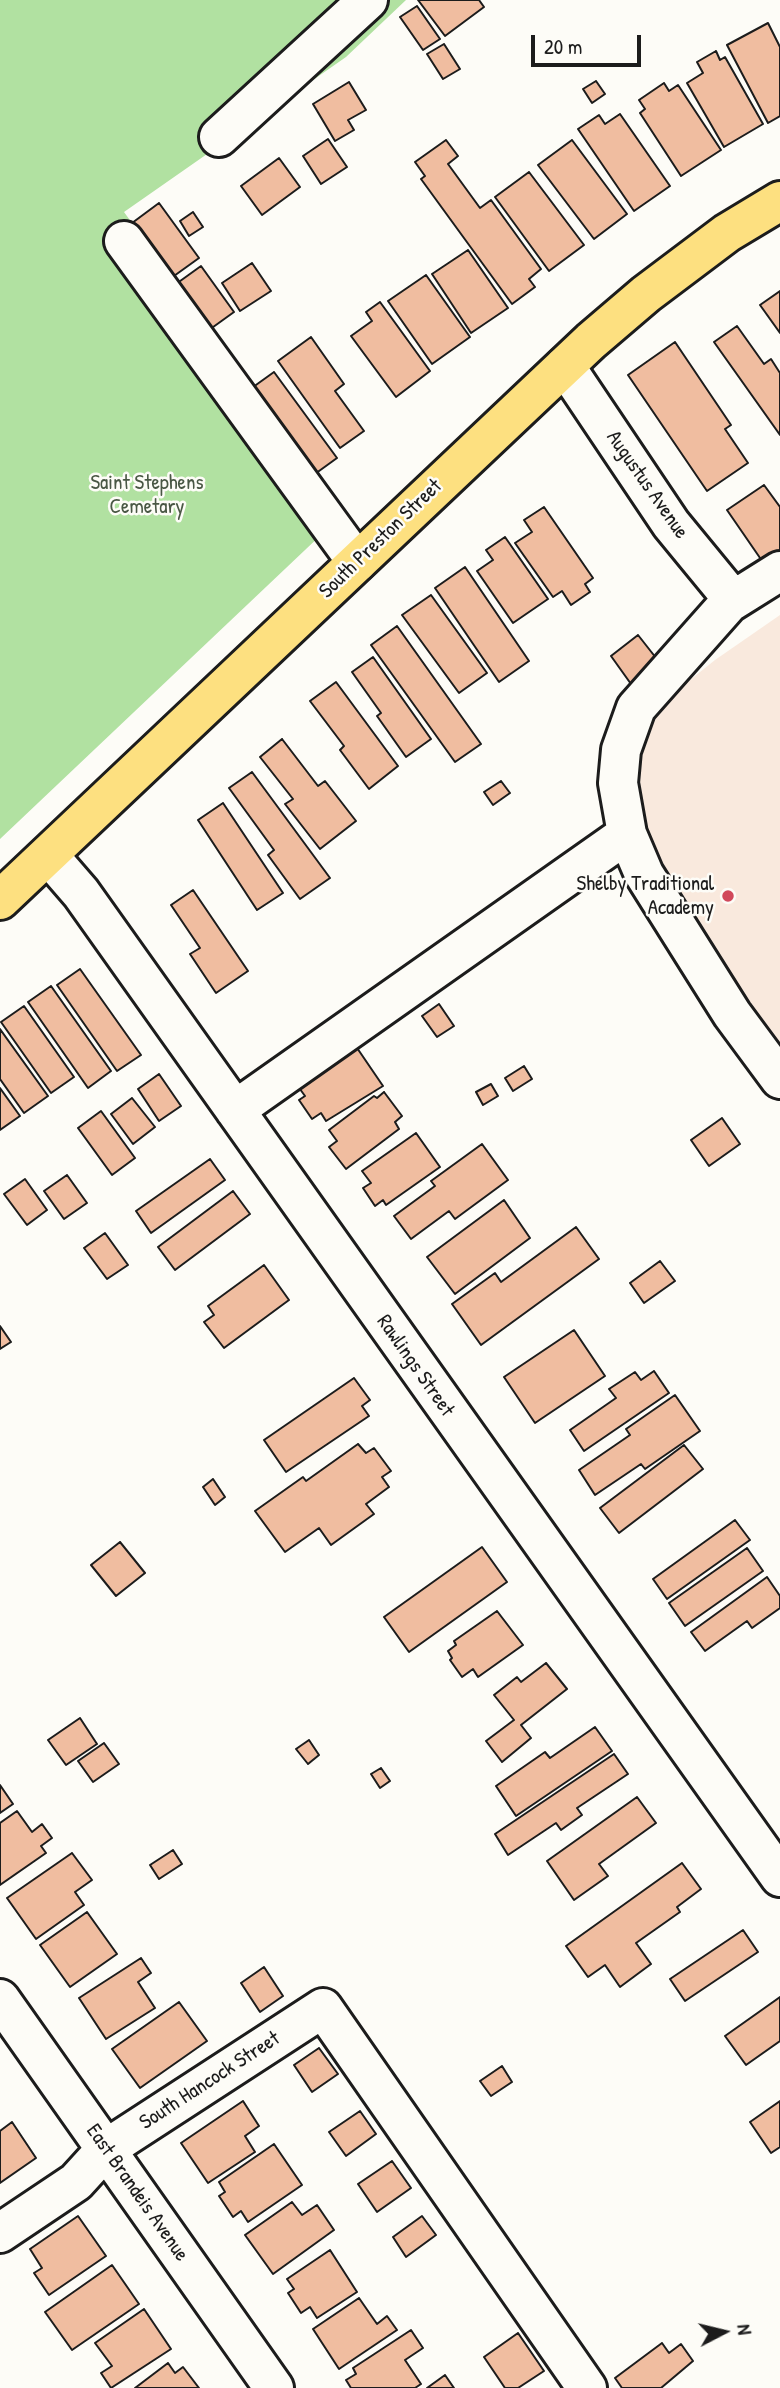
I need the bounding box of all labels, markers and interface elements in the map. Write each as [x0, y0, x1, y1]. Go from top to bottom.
scale bar [535, 21, 645, 65]
text: 20 m [544, 32, 582, 61]
street label: Augustus Avenue [600, 426, 694, 544]
park label: Saint Stephens Cemetary [90, 470, 204, 520]
street label: South Preston Street [314, 474, 448, 604]
place label: Shelby Traditional Academy [576, 871, 714, 921]
marker: Shelby Traditional Academy [720, 888, 736, 904]
street label: Rawlings Street [371, 1310, 459, 1422]
street label: South Hancock Street [135, 2026, 285, 2136]
street label: East Brandeis Avenue [80, 2120, 194, 2266]
north arrow [689, 2297, 759, 2367]
text: N [731, 2323, 758, 2336]

